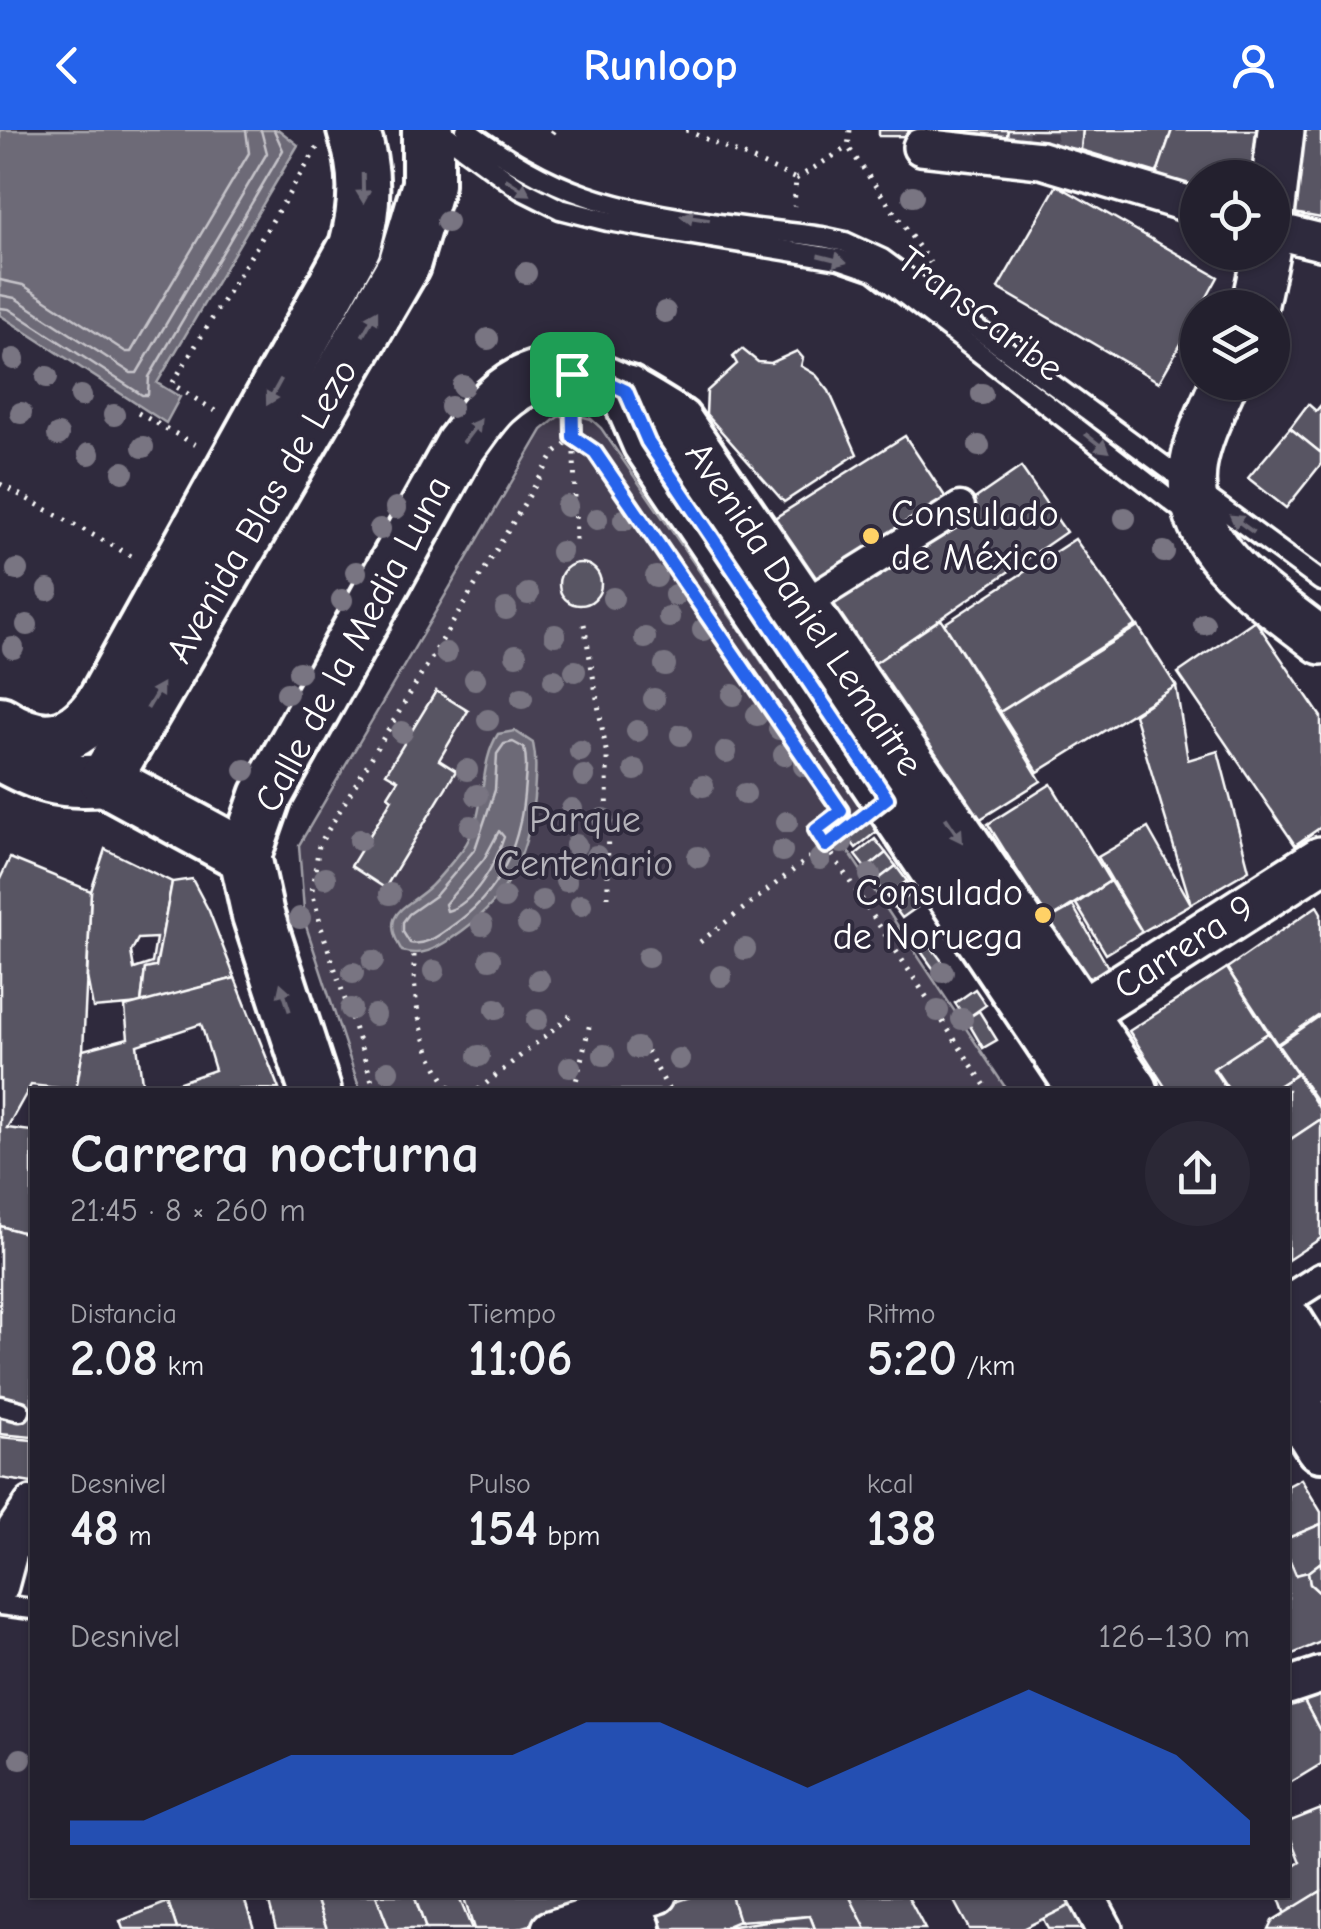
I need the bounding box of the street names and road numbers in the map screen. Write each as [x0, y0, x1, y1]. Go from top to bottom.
street label: TransCaribe [888, 237, 1072, 391]
street label: Avenida Blas de Lezo [157, 351, 367, 671]
street label: Avenida Daniel Lemaitre [676, 434, 932, 784]
street label: Calle de la Media Luna [246, 468, 460, 820]
street label: Carrera 9 [1106, 885, 1262, 1009]

